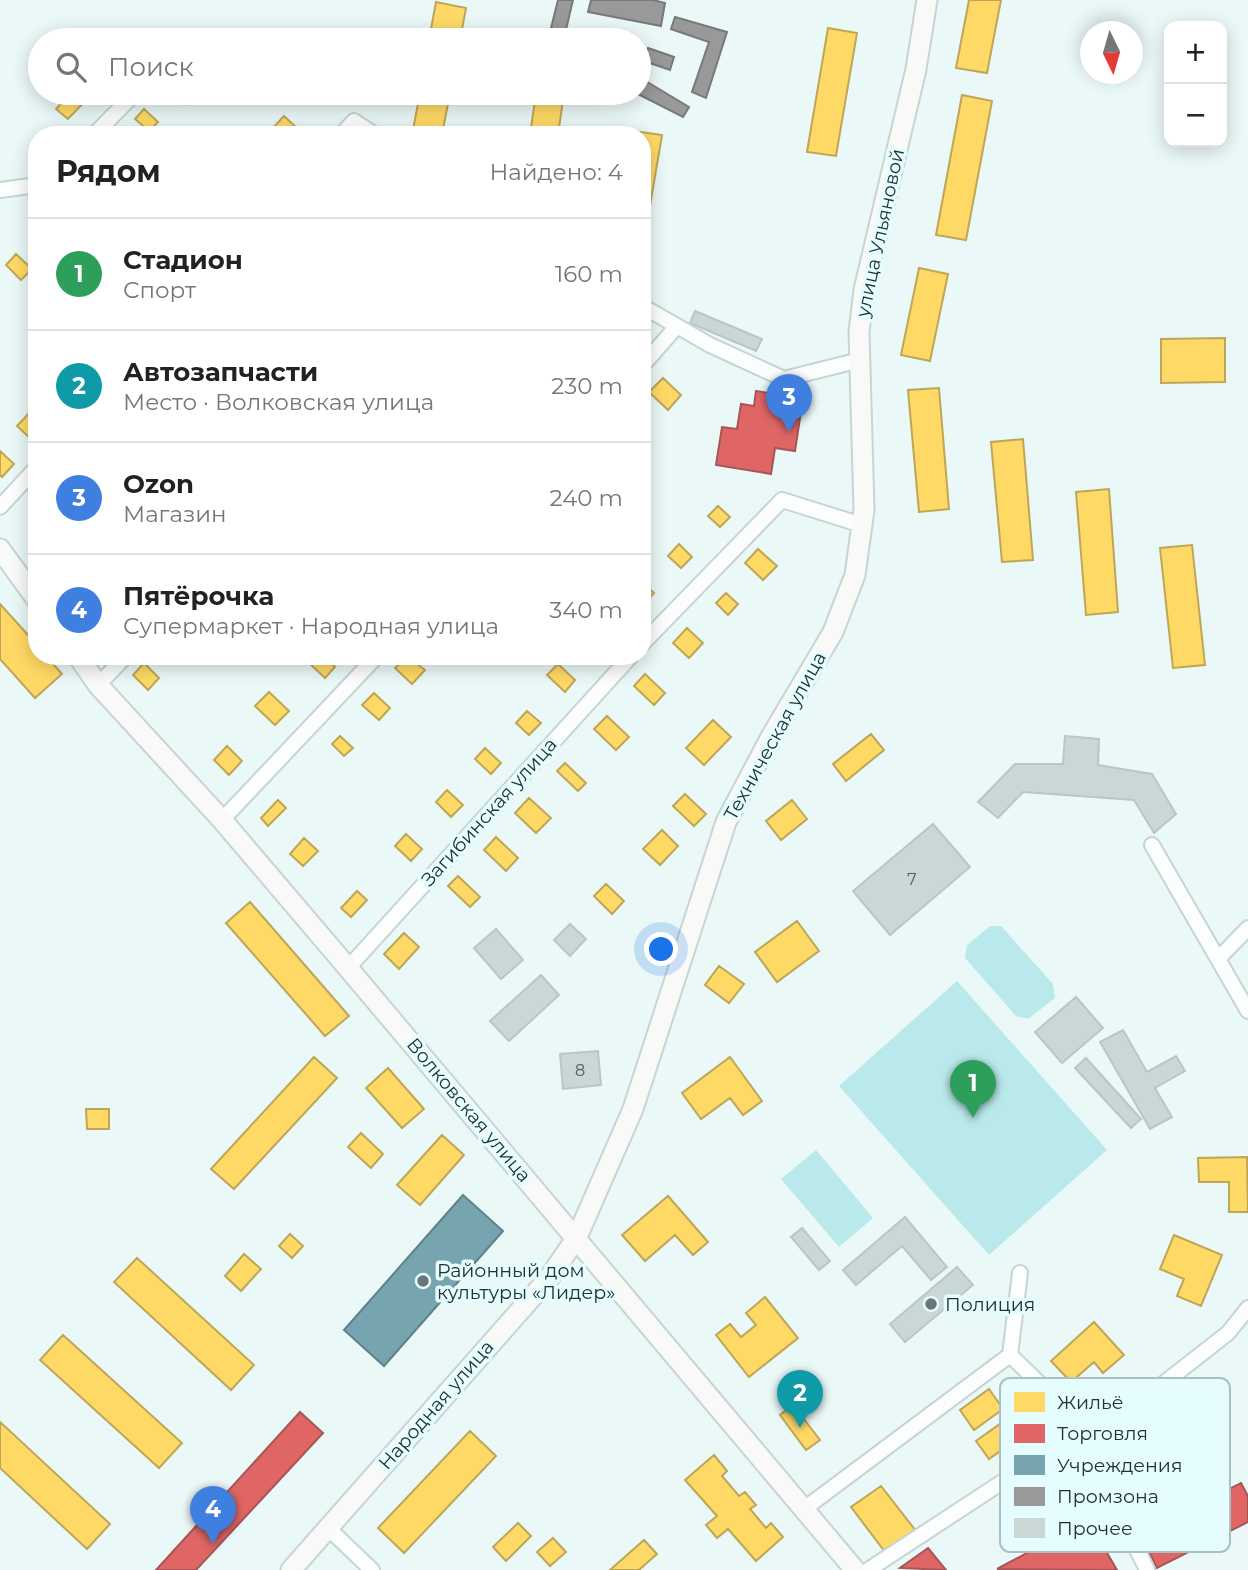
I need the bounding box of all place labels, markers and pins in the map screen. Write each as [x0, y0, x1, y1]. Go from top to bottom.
pin: 3 [766, 374, 812, 432]
pin: 1 [950, 1060, 996, 1118]
place label: Районный дом культуры «Лидер» [437, 1259, 615, 1304]
marker: Районный дом культуры «Лидер» [415, 1273, 431, 1289]
place label: Полиция [945, 1293, 1035, 1316]
marker: Полиция [923, 1296, 939, 1312]
pin: 2 [777, 1370, 823, 1428]
pin: 4 [190, 1486, 236, 1544]

